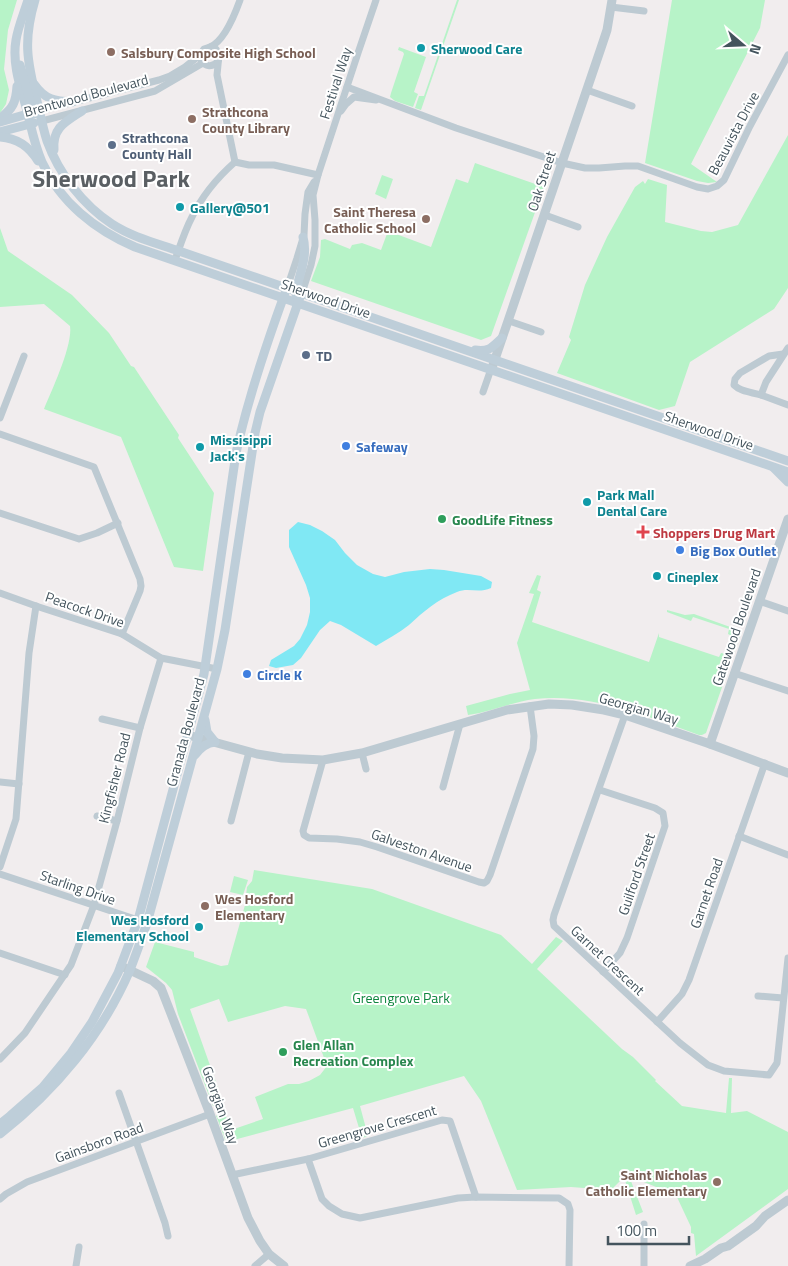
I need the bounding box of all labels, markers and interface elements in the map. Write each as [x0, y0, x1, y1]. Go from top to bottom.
north arrow [718, 20, 768, 70]
place label: Sherwood Care [431, 38, 522, 59]
text: N [744, 41, 767, 57]
place label: Salsbury Composite High School [121, 42, 316, 63]
marker: Sherwood Care [415, 42, 427, 54]
street label: Festival Way [313, 44, 357, 122]
marker: Salsbury Composite High School [105, 46, 117, 58]
street label: Brentwood Boulevard [21, 68, 151, 122]
street label: Beauvista Drive [702, 87, 764, 179]
place label: Strathcona County Library [202, 101, 290, 138]
marker: Strathcona County Library [186, 113, 198, 125]
place label: Strathcona County Hall [122, 127, 192, 164]
marker: Strathcona County Hall [106, 139, 118, 151]
street label: Oak Street [521, 148, 561, 214]
district label: Sherwood Park [32, 160, 190, 196]
place label: Gallery@501 [190, 197, 270, 218]
marker: Gallery@501 [174, 201, 186, 213]
place label: Saint Theresa Catholic School [324, 201, 416, 238]
marker: Saint Theresa Catholic School [420, 213, 432, 225]
street label: Sherwood Drive [278, 273, 374, 323]
place label: TD [316, 345, 332, 366]
marker: TD [300, 349, 312, 361]
street label: Sherwood Drive [661, 405, 757, 455]
place label: Missisippi Jack's [210, 429, 272, 466]
place label: Safeway [356, 436, 408, 457]
marker: Safeway [340, 440, 352, 452]
marker: Missisippi Jack's [194, 441, 206, 453]
place label: Park Mall Dental Care [597, 484, 667, 521]
marker: Park Mall Dental Care [581, 496, 593, 508]
place label: GoodLife Fitness [452, 509, 553, 530]
marker: GoodLife Fitness [436, 513, 448, 525]
place label: Shoppers Drug Mart [653, 522, 775, 543]
marker: Shoppers Drug Mart [637, 526, 649, 538]
place label: Big Box Outlet [690, 540, 776, 561]
marker: Big Box Outlet [674, 544, 686, 556]
place label: Cineplex [667, 566, 719, 587]
street label: Gatewood Boulevard [706, 566, 766, 688]
marker: Cineplex [651, 570, 663, 582]
street label: Peacock Drive [43, 586, 127, 632]
place label: Circle K [257, 664, 303, 685]
marker: Circle K [241, 668, 253, 680]
street label: Granada Boulevard [160, 675, 210, 789]
street label: Georgian Way [597, 687, 681, 729]
street label: Kingfisher Road [93, 730, 135, 826]
street label: Galveston Avenue [369, 823, 475, 877]
street label: Guilford Street [612, 830, 660, 918]
street label: Garnet Road [684, 855, 728, 931]
street label: Starling Drive [37, 864, 119, 910]
place label: Wes Hosford Elementary [215, 888, 293, 925]
marker: Wes Hosford Elementary [199, 900, 211, 912]
place label: Wes Hosford Elementary School [76, 909, 189, 946]
street label: Garnet Crescent [566, 920, 650, 1000]
marker: Wes Hosford Elementary School [193, 921, 205, 933]
park label: Greengrove Park [352, 987, 450, 1008]
place label: Glen Allan Recreation Complex [293, 1034, 414, 1071]
marker: Glen Allan Recreation Complex [277, 1046, 289, 1058]
street label: Georgian Way [197, 1063, 245, 1147]
street label: Greengrove Crescent [315, 1099, 439, 1153]
street label: Gainsboro Road [52, 1116, 146, 1168]
place label: Saint Nicholas Catholic Elementary [585, 1164, 707, 1201]
marker: Saint Nicholas Catholic Elementary [711, 1176, 723, 1188]
scale bar [608, 1214, 689, 1246]
text: 100 m [616, 1219, 657, 1242]

